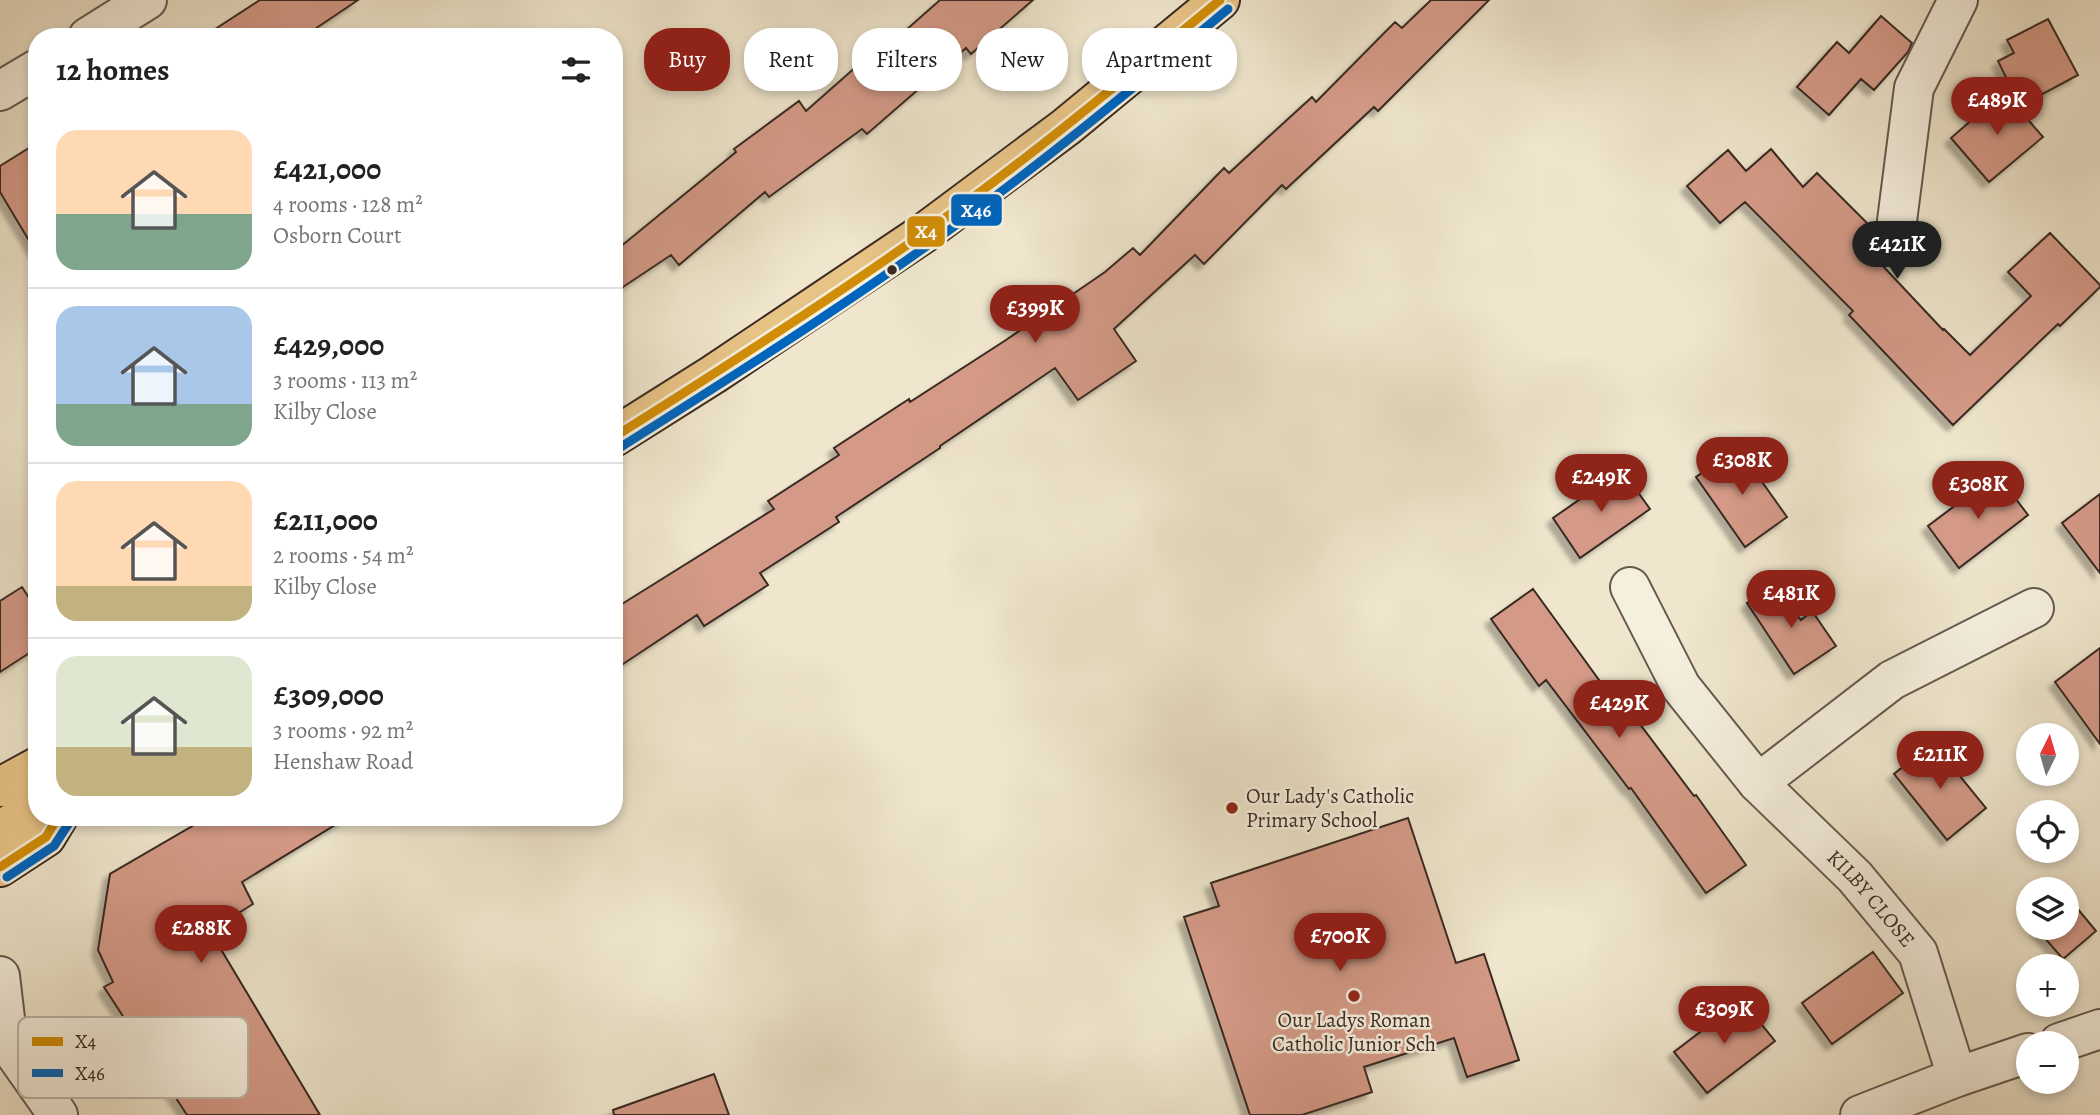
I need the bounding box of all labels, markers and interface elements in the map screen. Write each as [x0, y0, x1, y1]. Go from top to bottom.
chip: Buy [644, 28, 730, 91]
chip: Rent [744, 28, 838, 91]
chip: Filters [852, 28, 962, 91]
chip: New [976, 28, 1068, 91]
chip: Apartment [1082, 28, 1237, 91]
text: 12 homes [56, 50, 169, 90]
icon: filters [557, 51, 595, 89]
pin: £489K [1948, 78, 2046, 137]
text: £489K [1967, 84, 2027, 115]
text: £421,000 [273, 149, 381, 189]
icon: home [112, 158, 196, 242]
text: 4 rooms · 128 m² [273, 189, 423, 220]
line badge: X46 [950, 193, 1003, 227]
text: X46 [961, 198, 991, 224]
line badge: X4 [906, 215, 946, 248]
text: X4 [915, 219, 937, 245]
text: Osborn Court [273, 220, 402, 251]
pin: £421K [1848, 222, 1946, 281]
text: £421K [1868, 228, 1926, 259]
unlabelled marker [885, 263, 899, 277]
pin: £399K [986, 286, 1084, 345]
text: £399K [1006, 292, 1064, 323]
text: £429,000 [273, 325, 384, 365]
icon: home [112, 334, 196, 418]
text: 3 rooms · 113 m² [273, 365, 417, 396]
text: Kilby Close [273, 396, 377, 427]
pin: £308K [1693, 438, 1791, 497]
text: £308K [1712, 444, 1772, 475]
pin: £249K [1552, 454, 1650, 514]
text: £249K [1571, 461, 1631, 492]
pin: £308K [1929, 462, 2027, 521]
text: £308K [1948, 468, 2008, 499]
text: £211,000 [273, 500, 378, 540]
icon: home [112, 509, 196, 593]
text: 2 rooms · 54 m² [273, 540, 414, 571]
pin: £481K [1742, 570, 1840, 630]
text: Kilby Close [273, 571, 377, 602]
text: £481K [1762, 577, 1820, 608]
text: £309,000 [273, 675, 384, 715]
pin: £429K [1570, 680, 1668, 740]
icon: home [112, 684, 196, 768]
text: £429K [1589, 687, 1649, 718]
text: 3 rooms · 92 m² [273, 715, 413, 746]
north arrow [2016, 723, 2079, 786]
map controls [2016, 723, 2079, 1094]
pin: £211K [1891, 732, 1989, 791]
text: £211K [1913, 738, 1967, 769]
text: Henshaw Road [273, 746, 413, 777]
place label: Our Lady's Catholic Primary School [1246, 782, 1414, 834]
marker: Our Lady's Catholic Primary School [1224, 800, 1240, 816]
button: locate [2016, 800, 2079, 863]
street label: KILBY CLOSE [1821, 843, 1921, 953]
button: layers [2016, 877, 2079, 940]
pin: £288K [152, 906, 250, 965]
text: £288K [171, 912, 231, 943]
pin: £700K [1291, 914, 1389, 973]
text: £700K [1310, 920, 1370, 951]
button: + [2016, 954, 2079, 1017]
pin: £309K [1675, 986, 1773, 1046]
marker: Our Ladys Roman Catholic Junior Sch [1346, 988, 1362, 1004]
text: £309K [1694, 993, 1754, 1024]
place label: Our Ladys Roman Catholic Junior Sch [1272, 1006, 1436, 1058]
legend [18, 1017, 248, 1098]
text: X4 [75, 1029, 96, 1055]
button: − [2016, 1031, 2079, 1094]
text: X46 [75, 1061, 105, 1087]

